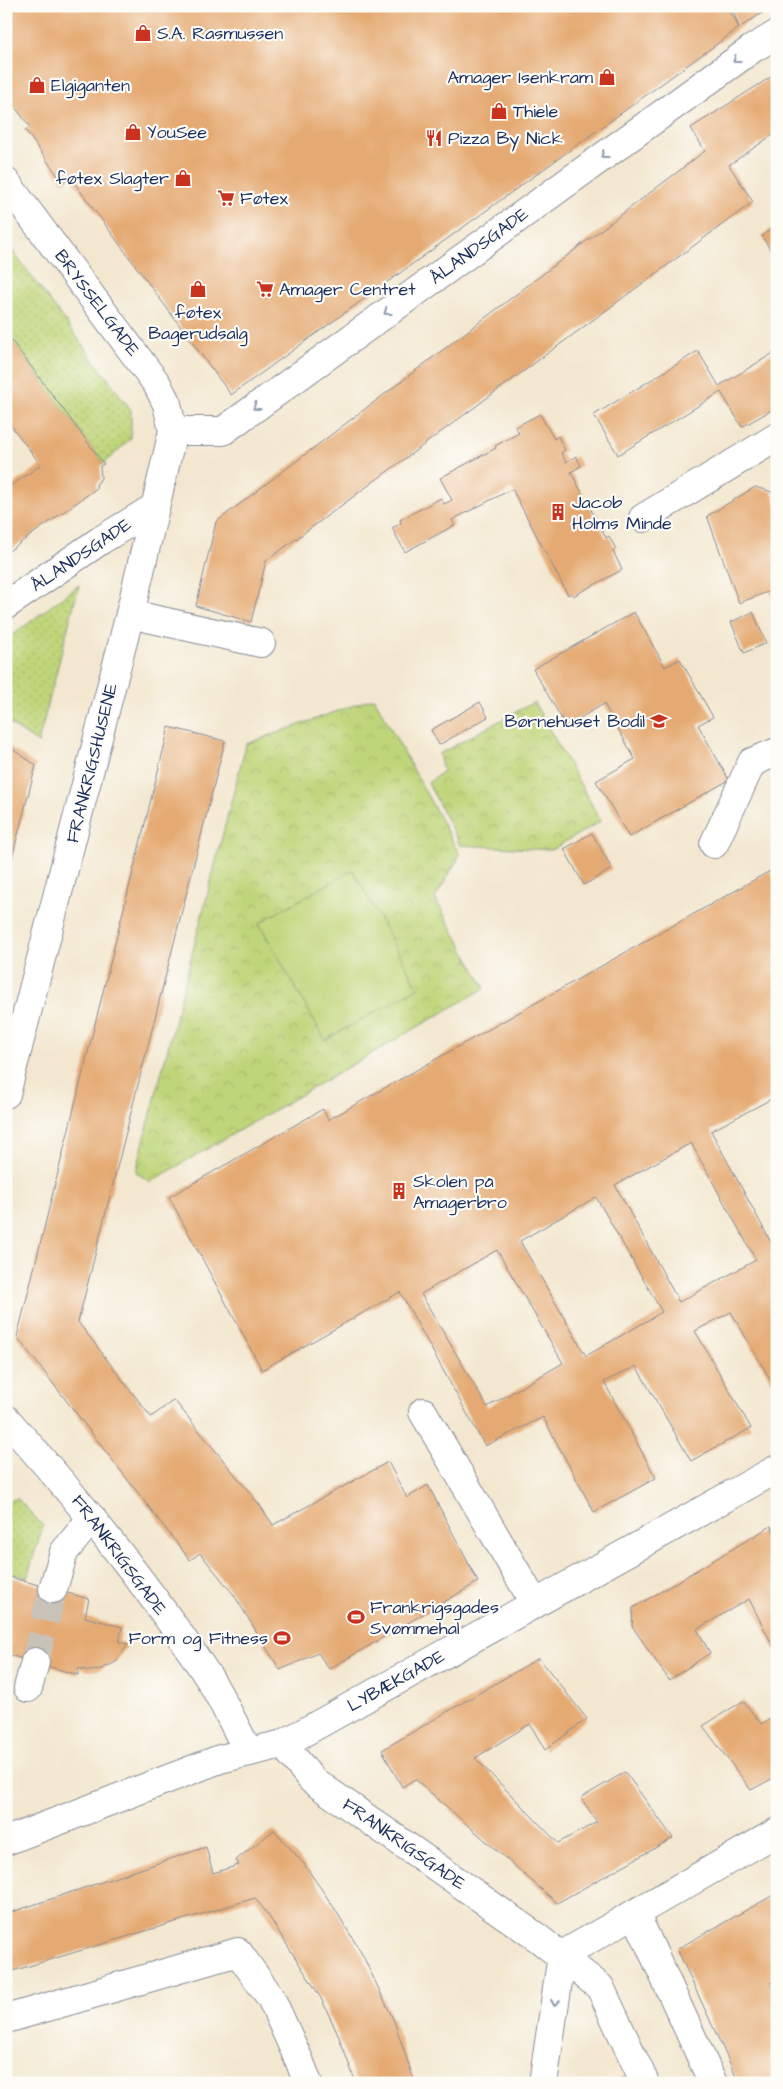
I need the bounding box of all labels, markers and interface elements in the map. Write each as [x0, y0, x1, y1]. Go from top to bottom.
place label: S.A. Rasmussen [157, 21, 283, 46]
shop icon: S.A. Rasmussen [133, 23, 153, 43]
one-way arrow [732, 54, 742, 63]
place label: Amager Isenkram [447, 65, 593, 91]
shop icon: Amager Isenkram [597, 67, 617, 87]
place label: Elgiganten [51, 73, 130, 99]
shop icon: Elgiganten [27, 75, 47, 95]
place label: Thiele [513, 99, 558, 124]
shop icon: Thiele [489, 101, 509, 121]
place label: YouSee [147, 120, 207, 145]
shop icon: YouSee [123, 122, 143, 142]
place label: Pizza By Nick [448, 126, 563, 152]
restaurant icon: Pizza By Nick [424, 128, 444, 148]
one-way arrow [601, 150, 610, 158]
place label: føtex Slagter [56, 166, 169, 192]
shop icon: føtex Slagter [173, 168, 193, 188]
place label: Føtex [240, 186, 289, 211]
supermarket icon: Føtex [216, 188, 236, 208]
street label: ÅLANDSGADE [425, 201, 534, 290]
street label: BRYSSELGADE [49, 244, 146, 362]
place label: Amager Centret [279, 277, 416, 303]
shop icon: føtex Bagerudsalg [188, 279, 208, 299]
supermarket icon: Amager Centret [255, 279, 275, 299]
place label: føtex Bagerudsalg [148, 300, 248, 347]
one-way arrow [383, 306, 393, 315]
one-way arrow [252, 401, 262, 410]
place label: Jacob Holms Minde [572, 490, 672, 536]
building icon: Jacob Holms Minde [548, 502, 568, 522]
street label: ÅLANDSGADE [26, 512, 137, 598]
street label: FRANKRIGSHUSENE [60, 680, 124, 845]
place label: Børnehuset Bodil [504, 709, 645, 734]
school or university icon: Børnehuset Bodil [649, 711, 669, 731]
place label: Skolen på Amagerbro [413, 1169, 507, 1216]
building icon: Skolen på Amagerbro [389, 1181, 409, 1201]
street label: FRANKRIGSGADE [65, 1490, 173, 1621]
place label: Frankrigsgades Svømmehal [370, 1595, 499, 1641]
sports icon: Frankrigsgades Svømmehal [346, 1607, 366, 1627]
place label: Form og Fitness [128, 1626, 268, 1652]
sports icon: Form og Fitness [272, 1628, 292, 1648]
street label: LYBÆKGADE [343, 1644, 450, 1718]
street label: FRANKRIGSGADE [337, 1792, 471, 1896]
one-way arrow [550, 1999, 560, 2007]

